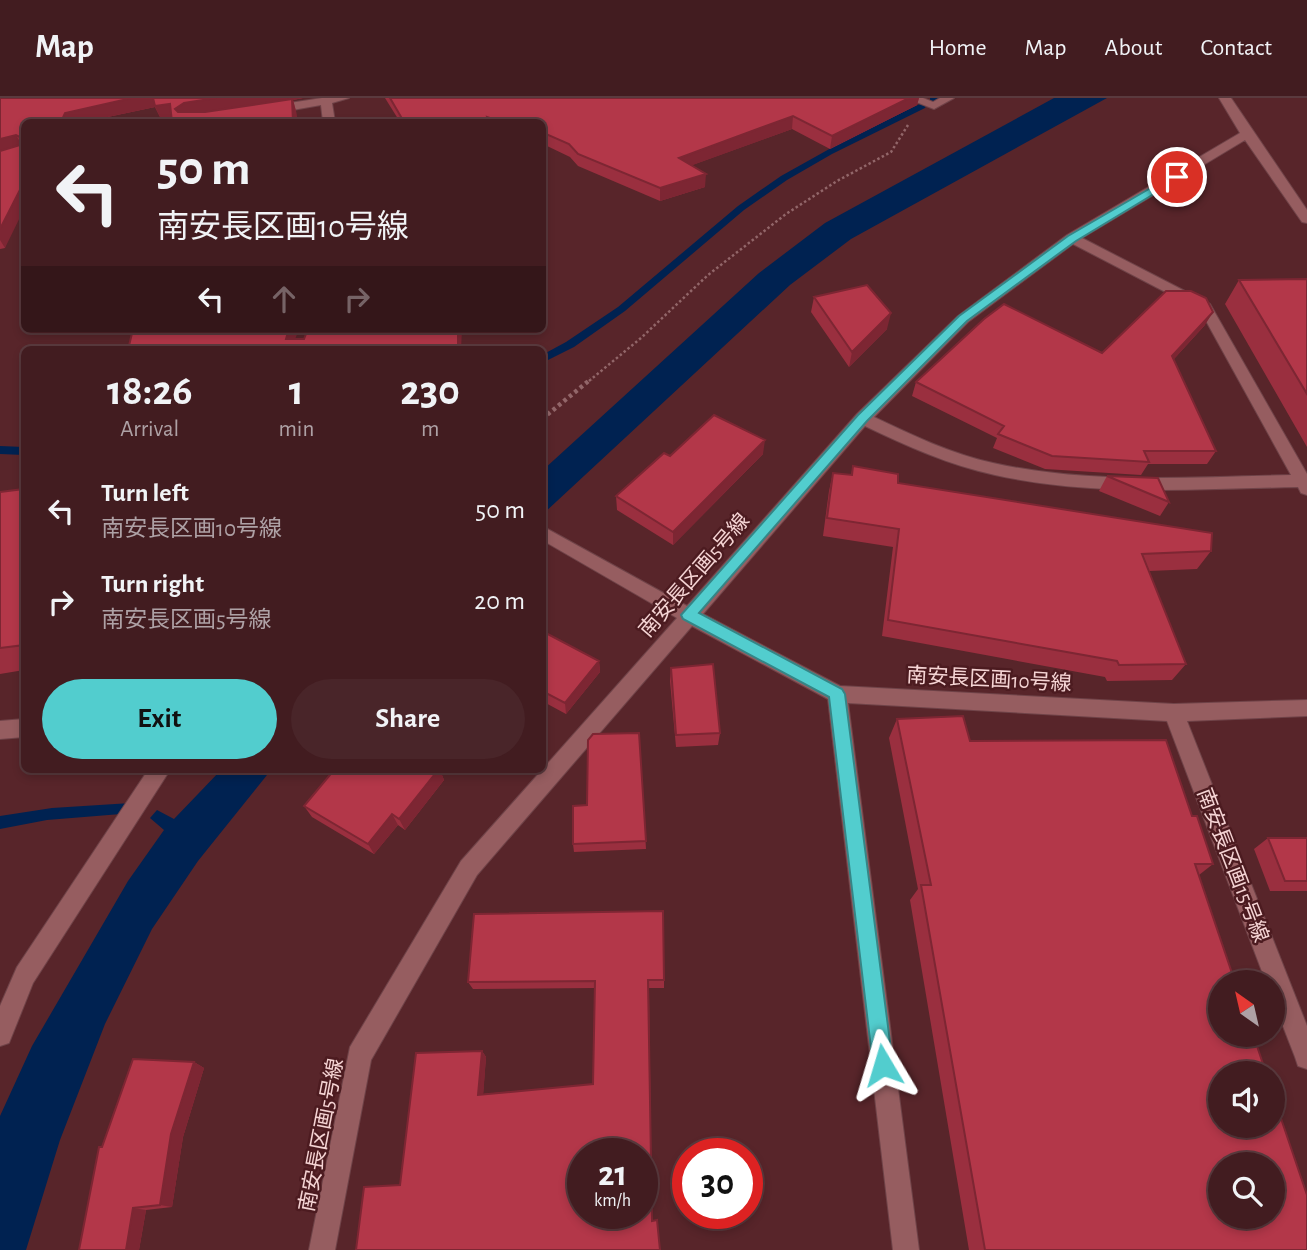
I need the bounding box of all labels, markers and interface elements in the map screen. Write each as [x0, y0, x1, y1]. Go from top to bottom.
text: Map [35, 31, 94, 64]
text: Home [929, 36, 987, 60]
text: Map [1025, 36, 1067, 60]
text: About [1105, 36, 1162, 60]
text: Contact [1200, 36, 1272, 60]
text: 50 m [157, 145, 251, 194]
icon: left [42, 147, 133, 238]
pin [1147, 147, 1207, 207]
icon: arrive [1158, 158, 1196, 196]
text: 南安長区画10号線 [157, 211, 409, 243]
icon: left [192, 280, 230, 318]
icon: ahead [265, 280, 303, 318]
icon: right [338, 280, 376, 318]
text: 18:26 [107, 370, 192, 412]
text: 1 [289, 370, 304, 412]
text: 230 [400, 370, 460, 412]
text: Arrival [120, 418, 179, 441]
text: min [278, 418, 314, 441]
text: m [421, 418, 439, 441]
text: Turn left [101, 480, 189, 506]
icon: left [42, 492, 80, 530]
text: 50 m [475, 497, 525, 523]
street label: 南安長区画5号線 [635, 509, 753, 641]
text: 南安長区画10号線 [101, 518, 282, 541]
text: Turn right [101, 571, 204, 597]
icon: right [42, 583, 80, 621]
text: 20 m [474, 588, 525, 614]
text: 南安長区画5号線 [101, 609, 272, 632]
street label: 南安長区画10号線 [906, 664, 1072, 694]
button: Exit [42, 679, 277, 759]
button: Share [291, 679, 525, 759]
street label: 南安長区画15号線 [1194, 785, 1272, 945]
north arrow [1208, 970, 1284, 1046]
map controls [1208, 970, 1285, 1229]
position arrow [846, 1028, 920, 1102]
street label: 南安長区画5号線 [295, 1056, 347, 1214]
button: sound [1208, 1061, 1285, 1138]
speed limit sign: 30 [672, 1138, 763, 1229]
button: search [1208, 1152, 1285, 1229]
text: 21 [598, 1157, 627, 1192]
text: km/h [594, 1192, 631, 1210]

